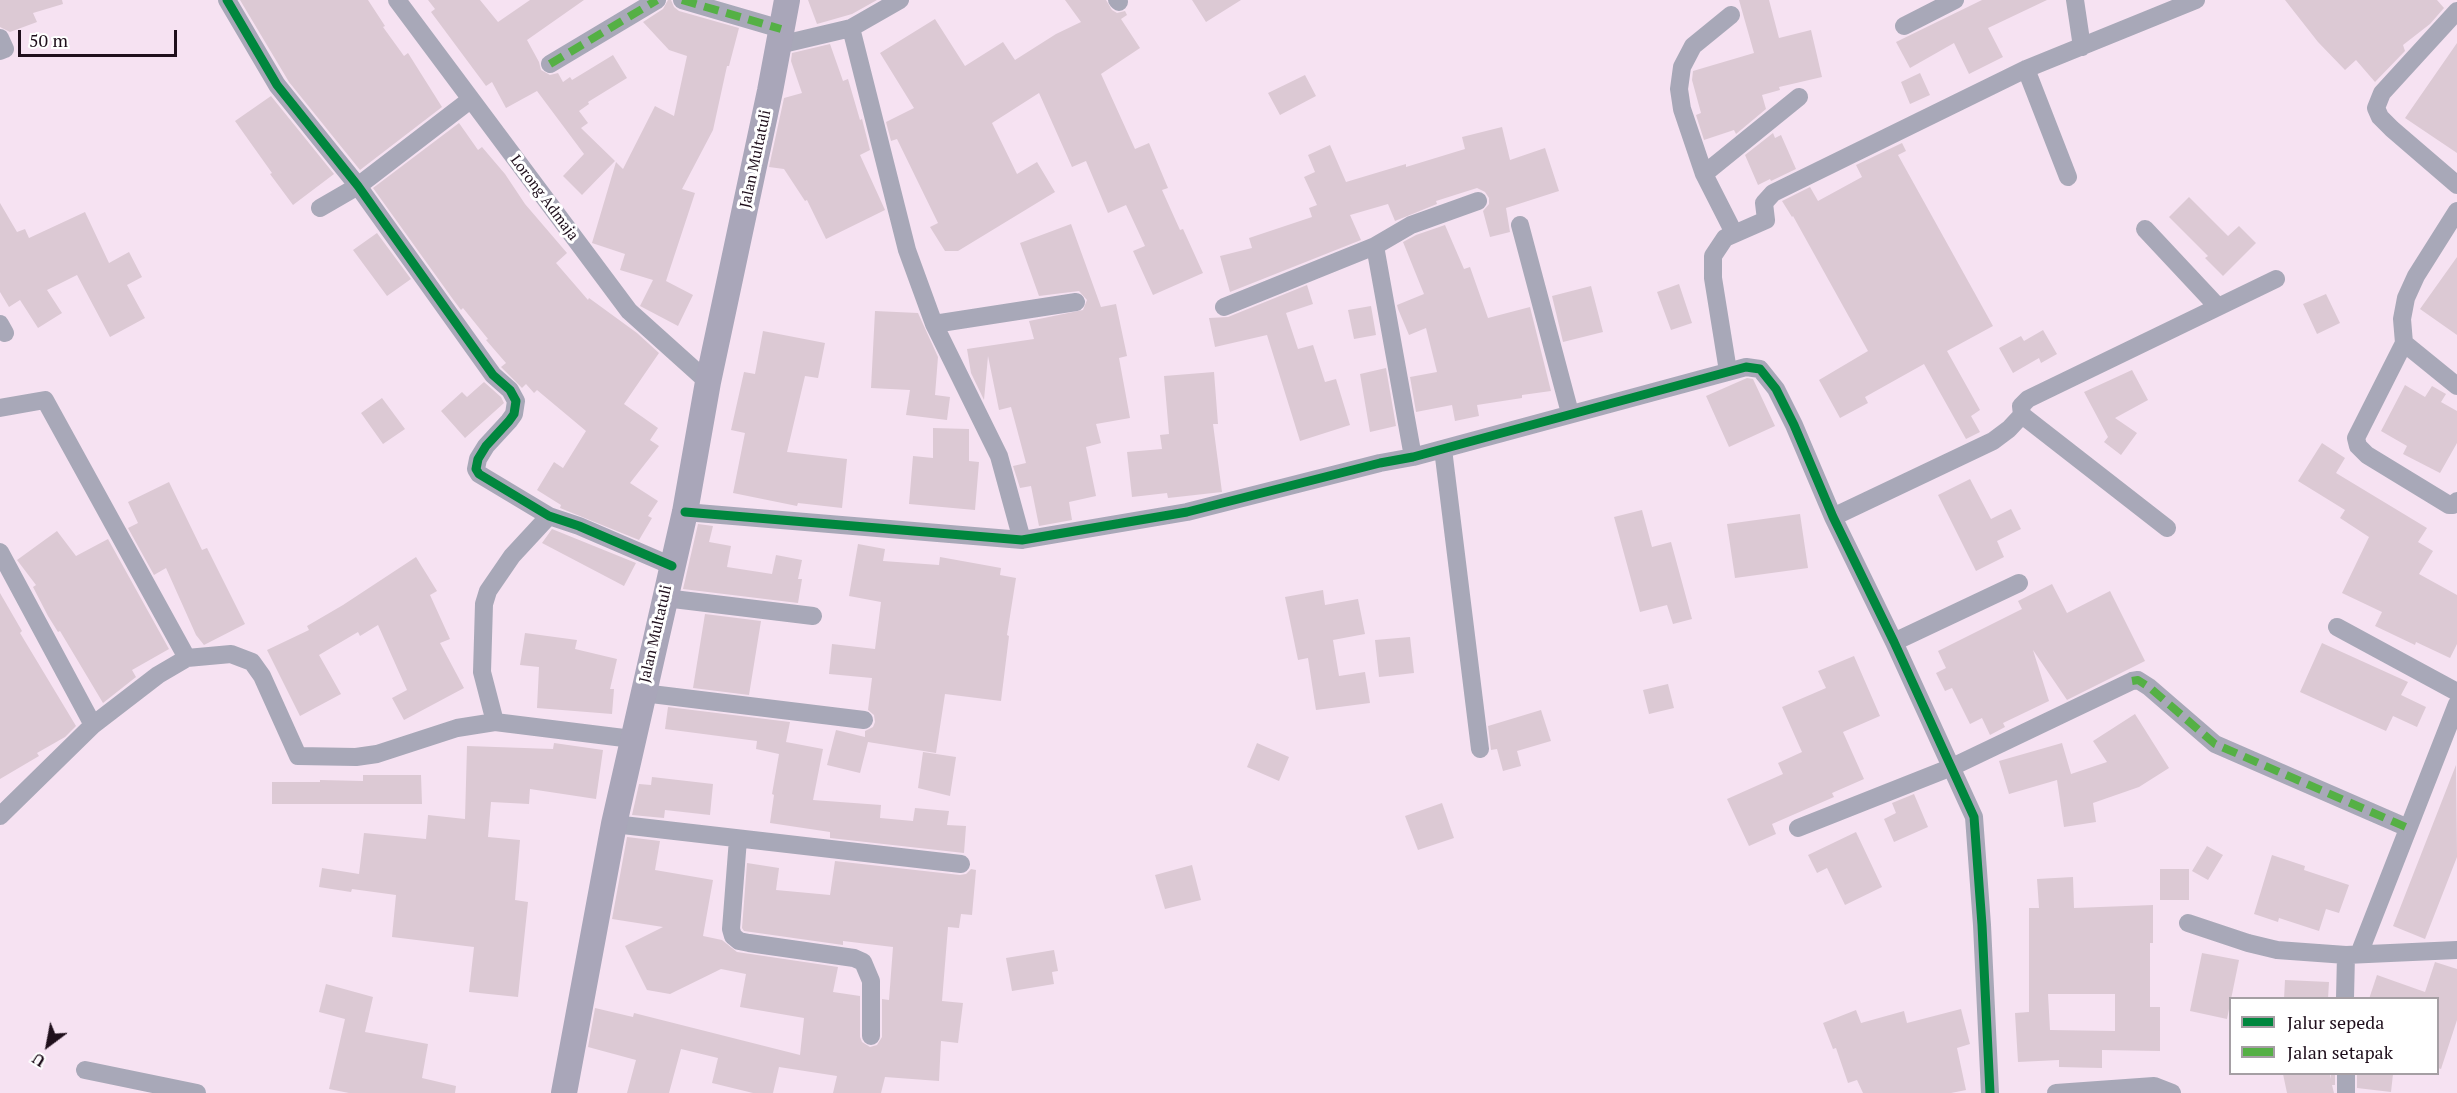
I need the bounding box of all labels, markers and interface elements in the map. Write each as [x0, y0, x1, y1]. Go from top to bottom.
scale bar [21, 18, 180, 56]
text: 50 m [29, 28, 68, 52]
street label: Jalan Multatuli [737, 108, 775, 210]
street label: Lorong Admaja [506, 152, 582, 244]
street label: Jalan Multatuli [636, 583, 676, 685]
legend [2229, 997, 2439, 1075]
text: Jalur sepeda [2287, 1010, 2384, 1034]
north arrow [18, 1015, 78, 1075]
text: Jalan setapak [2287, 1040, 2393, 1064]
text: U [28, 1048, 49, 1073]

